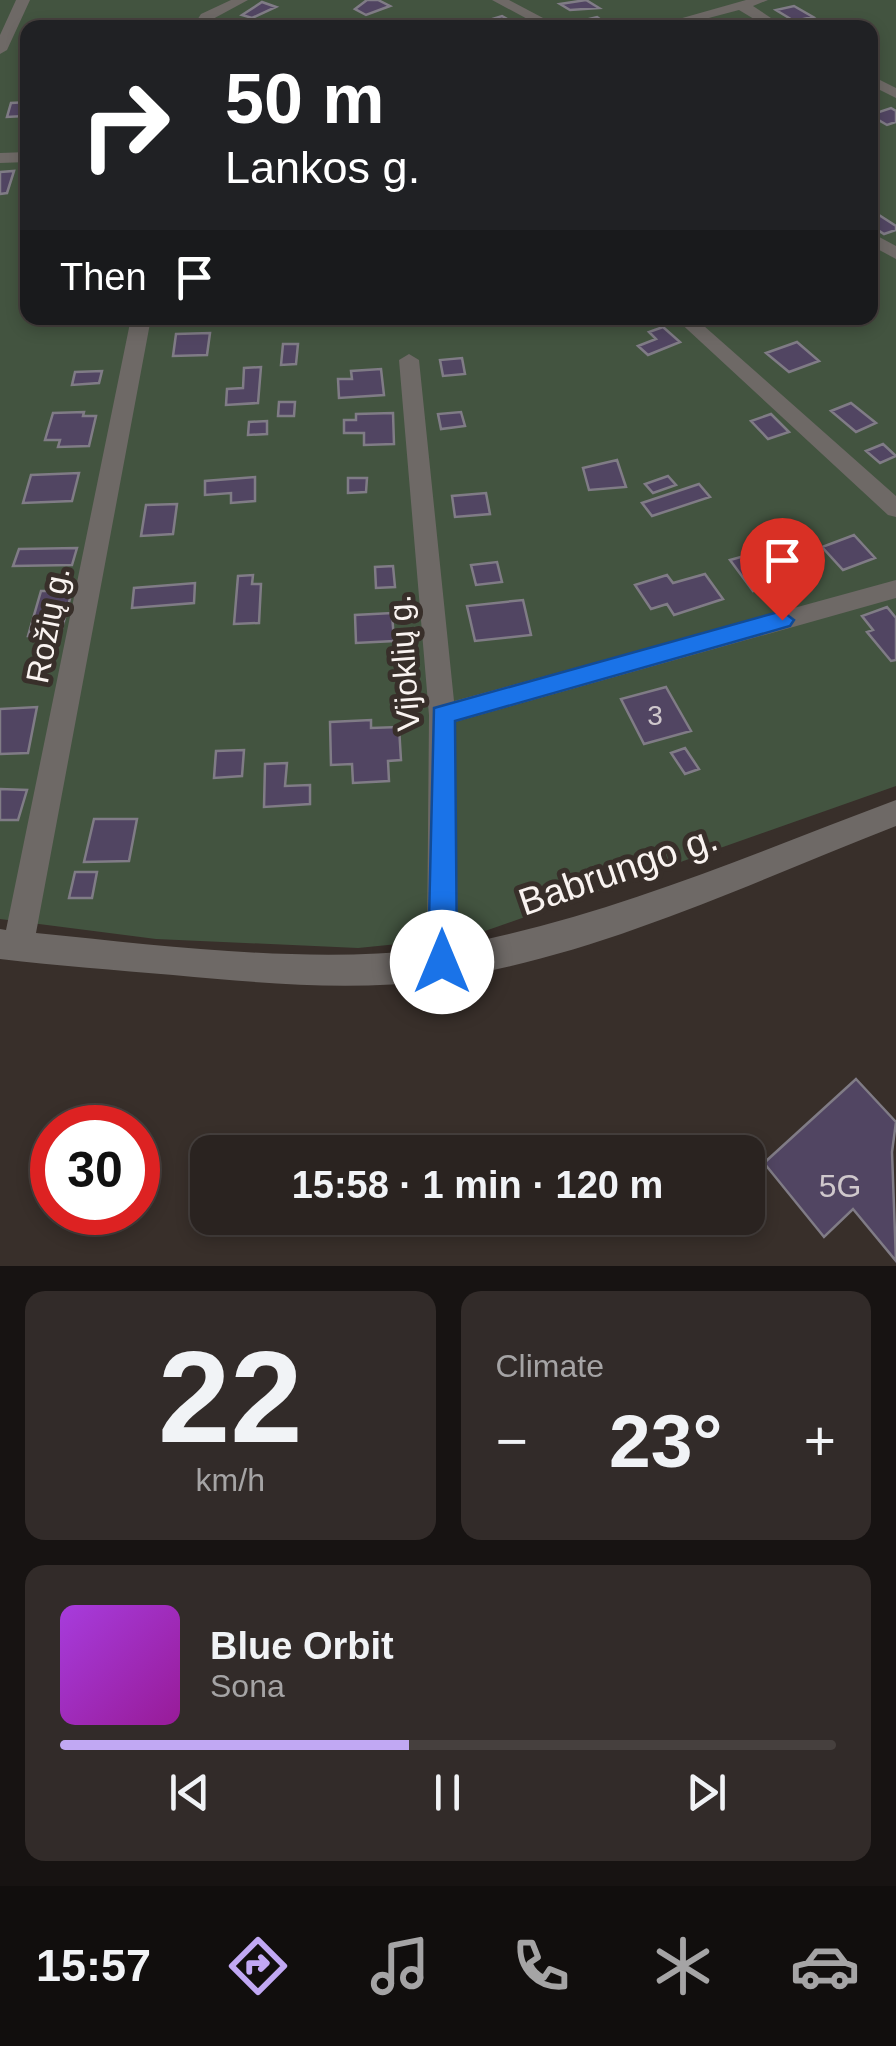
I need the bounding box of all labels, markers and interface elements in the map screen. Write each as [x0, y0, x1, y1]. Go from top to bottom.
icon: right [60, 60, 190, 190]
text: 50 m [225, 60, 385, 138]
text: Lankos g. [225, 142, 420, 193]
icon: arrive [167, 250, 222, 305]
text: Then [60, 256, 147, 298]
pin [740, 518, 825, 621]
icon: arrive [755, 533, 810, 588]
street label: Rožių g. [19, 564, 77, 686]
street label: Vijoklių g. [381, 594, 427, 732]
house number: 3 [647, 700, 663, 731]
street label: Babrungo g. [513, 816, 723, 924]
position arrow [390, 910, 494, 1014]
speed limit sign: 30 [30, 1105, 160, 1235]
text: 15:58 · 1 min · 120 m [292, 1164, 663, 1206]
house number: 5G [819, 1168, 861, 1204]
text: 22 [158, 1324, 303, 1470]
text: Climate [496, 1348, 604, 1384]
text: 23° [609, 1399, 722, 1483]
text: − [496, 1410, 528, 1472]
text: + [804, 1410, 836, 1472]
text: km/h [196, 1462, 265, 1498]
text: Blue Orbit [210, 1625, 394, 1667]
text: Sona [210, 1668, 285, 1704]
icon: previous [162, 1765, 217, 1820]
icon: pause [420, 1765, 475, 1820]
icon: next [679, 1765, 734, 1820]
icon: directions [223, 1931, 293, 2001]
icon: music [365, 1931, 435, 2001]
icon: phone [506, 1931, 576, 2001]
icon: climate [648, 1931, 718, 2001]
icon: car [790, 1931, 860, 2001]
text: 15:57 [36, 1940, 151, 1991]

